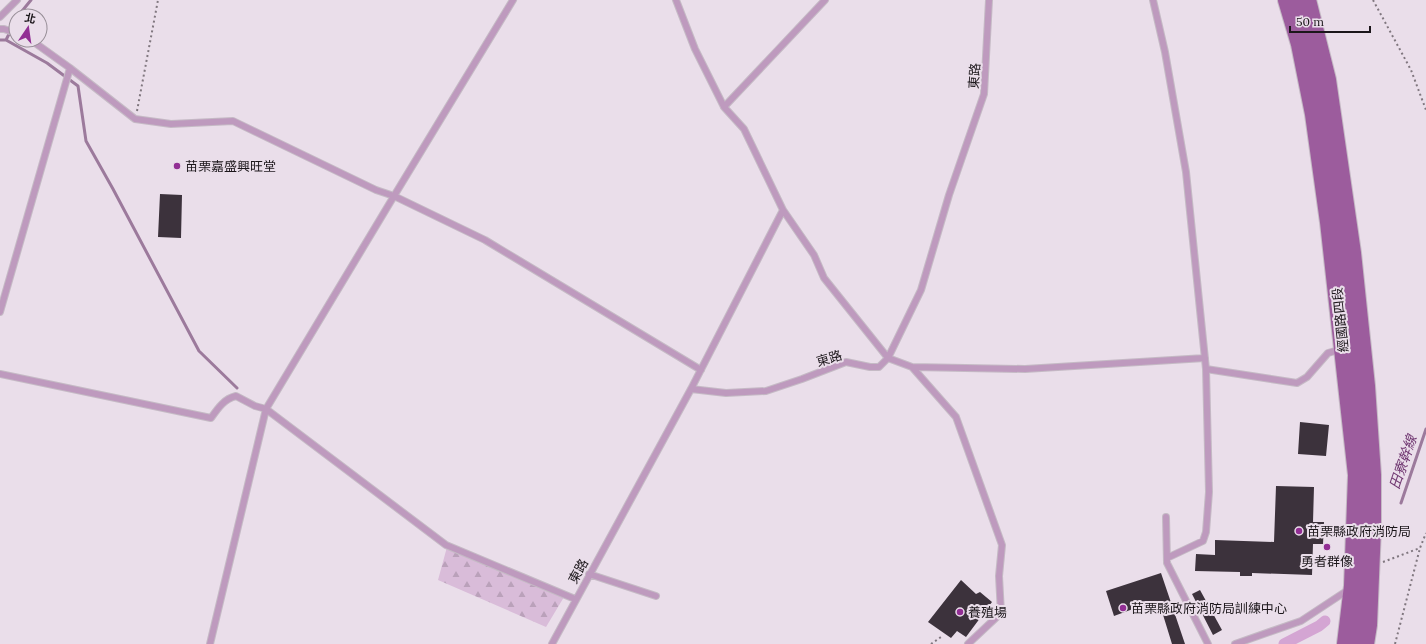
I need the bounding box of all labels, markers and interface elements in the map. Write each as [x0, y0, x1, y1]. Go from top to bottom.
north arrow [8, 8, 48, 48]
scale bar [1290, 8, 1370, 34]
text: 北 [23, 10, 37, 26]
text: 50 m [1296, 14, 1324, 29]
street label: 東路 [965, 62, 984, 90]
place label: 苗栗嘉盛興旺堂 [185, 158, 276, 175]
marker: 苗栗嘉盛興旺堂 [172, 161, 182, 171]
street label: 經國路四段 [1329, 287, 1352, 353]
street label: 東路 [814, 347, 844, 370]
water label: 田寮幹線 [1385, 431, 1421, 491]
place label: 苗栗縣政府消防局 [1307, 523, 1411, 540]
marker: 苗栗縣政府消防局 [1294, 526, 1304, 536]
marker: 勇者群像 [1322, 542, 1332, 552]
place label: 勇者群像 [1301, 553, 1353, 570]
street label: 東路 [565, 556, 592, 587]
place label: 苗栗縣政府消防局訓練中心 [1131, 600, 1287, 617]
marker: 苗栗縣政府消防局訓練中心 [1118, 603, 1128, 613]
place label: 養殖場 [968, 604, 1007, 621]
marker: 養殖場 [955, 607, 965, 617]

